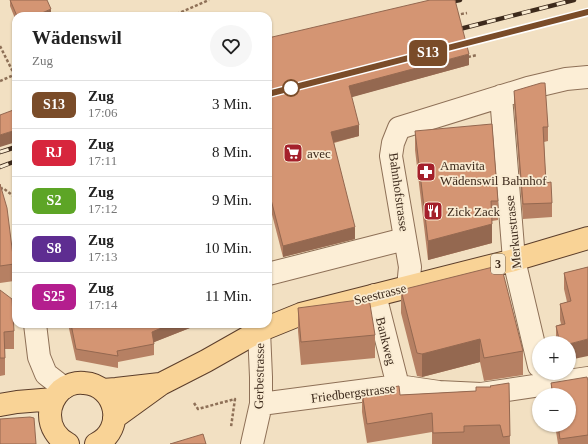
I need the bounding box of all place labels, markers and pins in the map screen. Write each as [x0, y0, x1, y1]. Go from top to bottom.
unlabelled marker [282, 79, 300, 97]
supermarket icon: avec [282, 142, 304, 164]
place label: avec [307, 146, 331, 161]
place label: Amavita Wädenswil Bahnhof [440, 158, 547, 188]
pharmacy icon: Amavita Wädenswil Bahnhof [415, 161, 437, 183]
restaurant icon: Zick Zack [422, 200, 444, 222]
place label: Zick Zack [447, 204, 501, 219]

